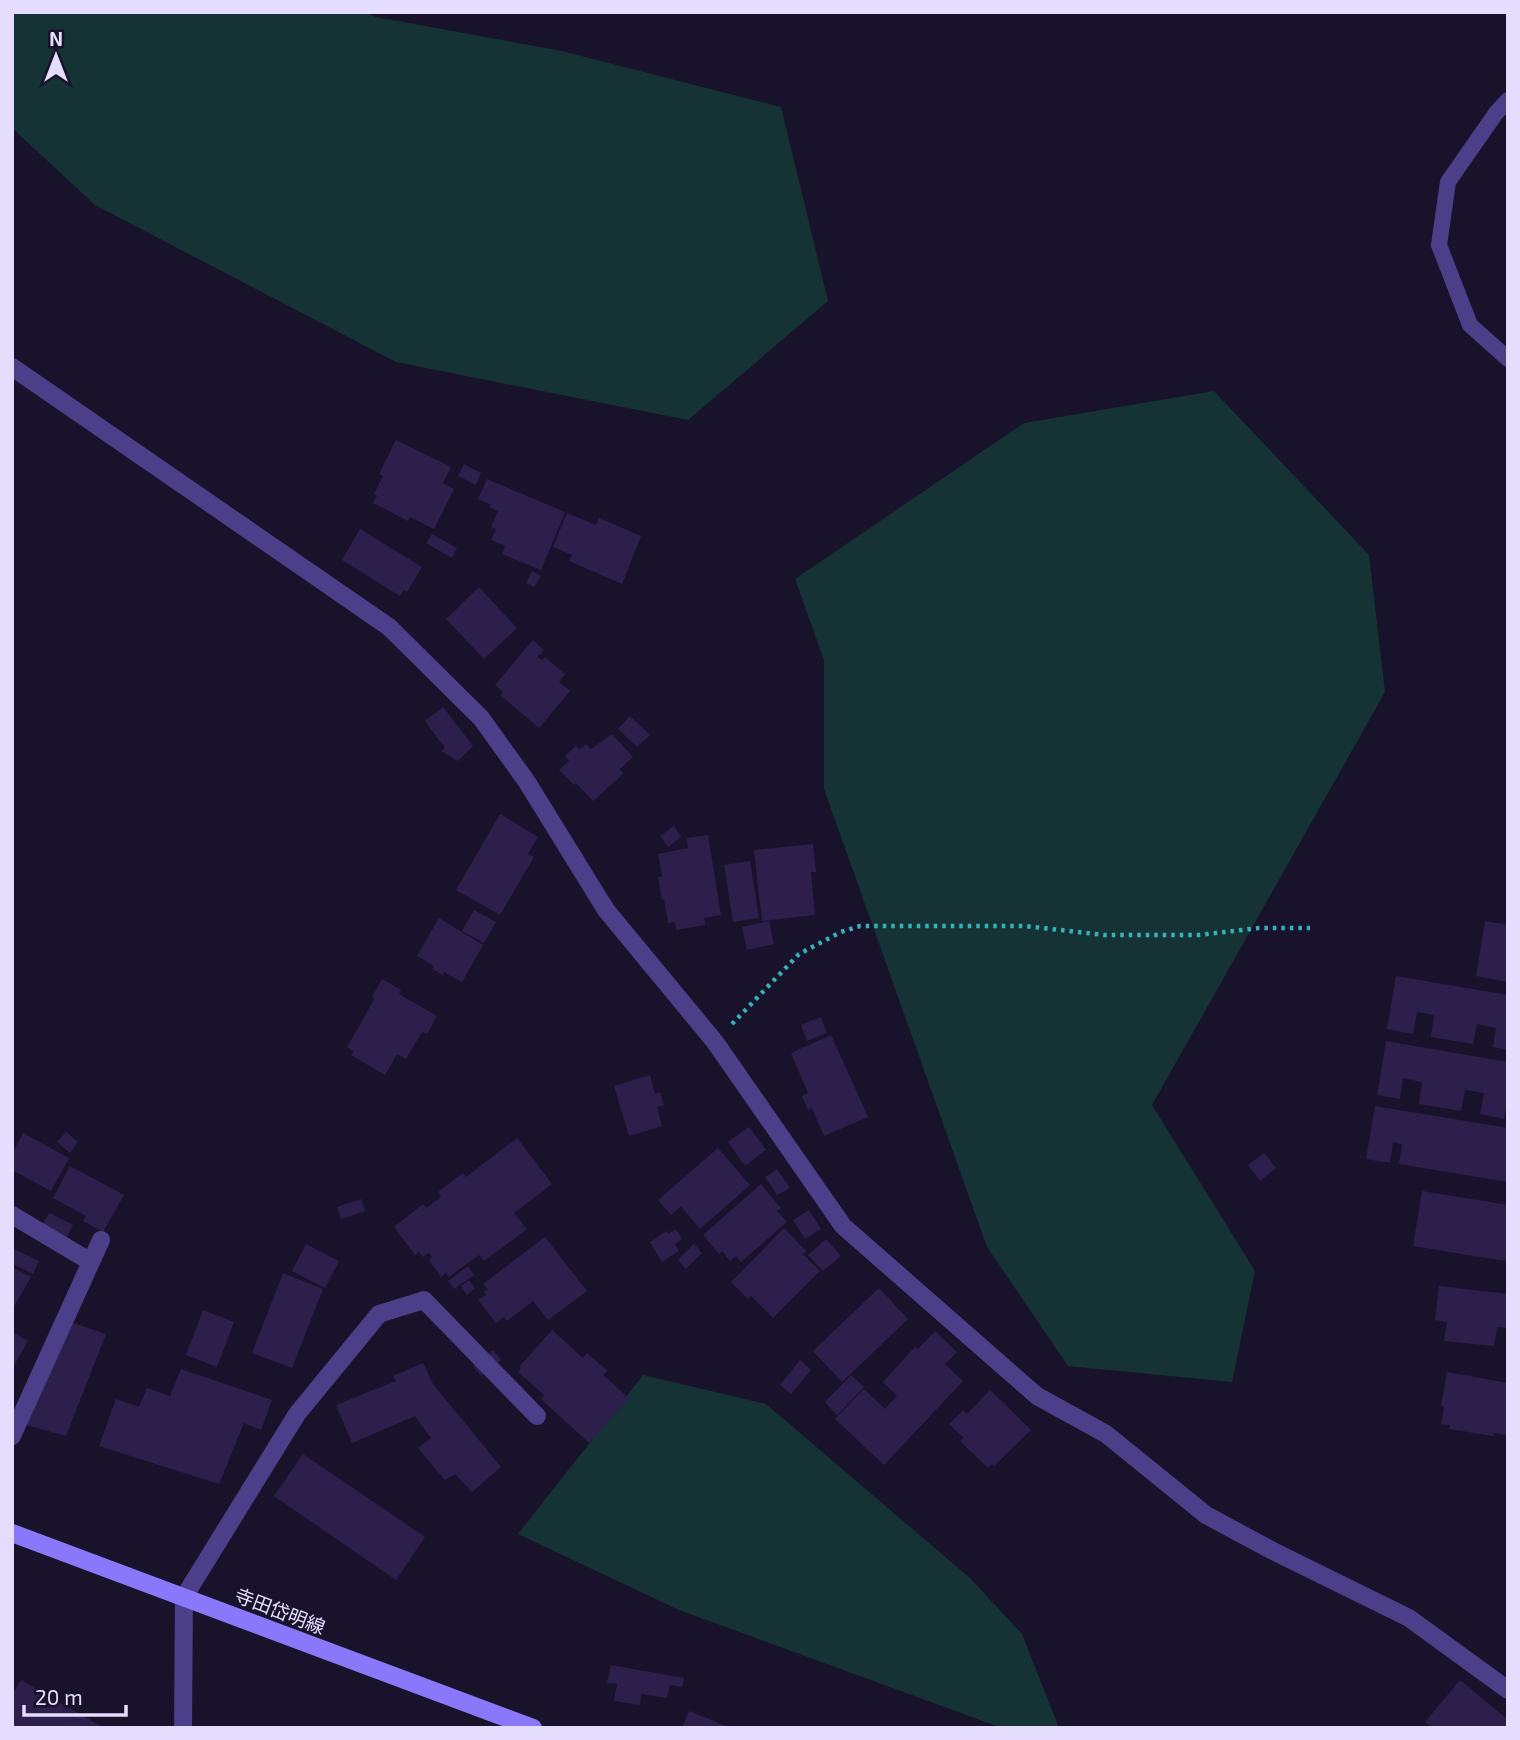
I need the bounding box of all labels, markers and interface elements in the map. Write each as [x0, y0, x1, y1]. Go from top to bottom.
north arrow [21, 21, 91, 91]
text: N [49, 27, 63, 50]
street label: 寺田岱明線 [232, 1583, 329, 1638]
scale bar [24, 1674, 126, 1718]
text: 20 m [35, 1684, 83, 1709]

